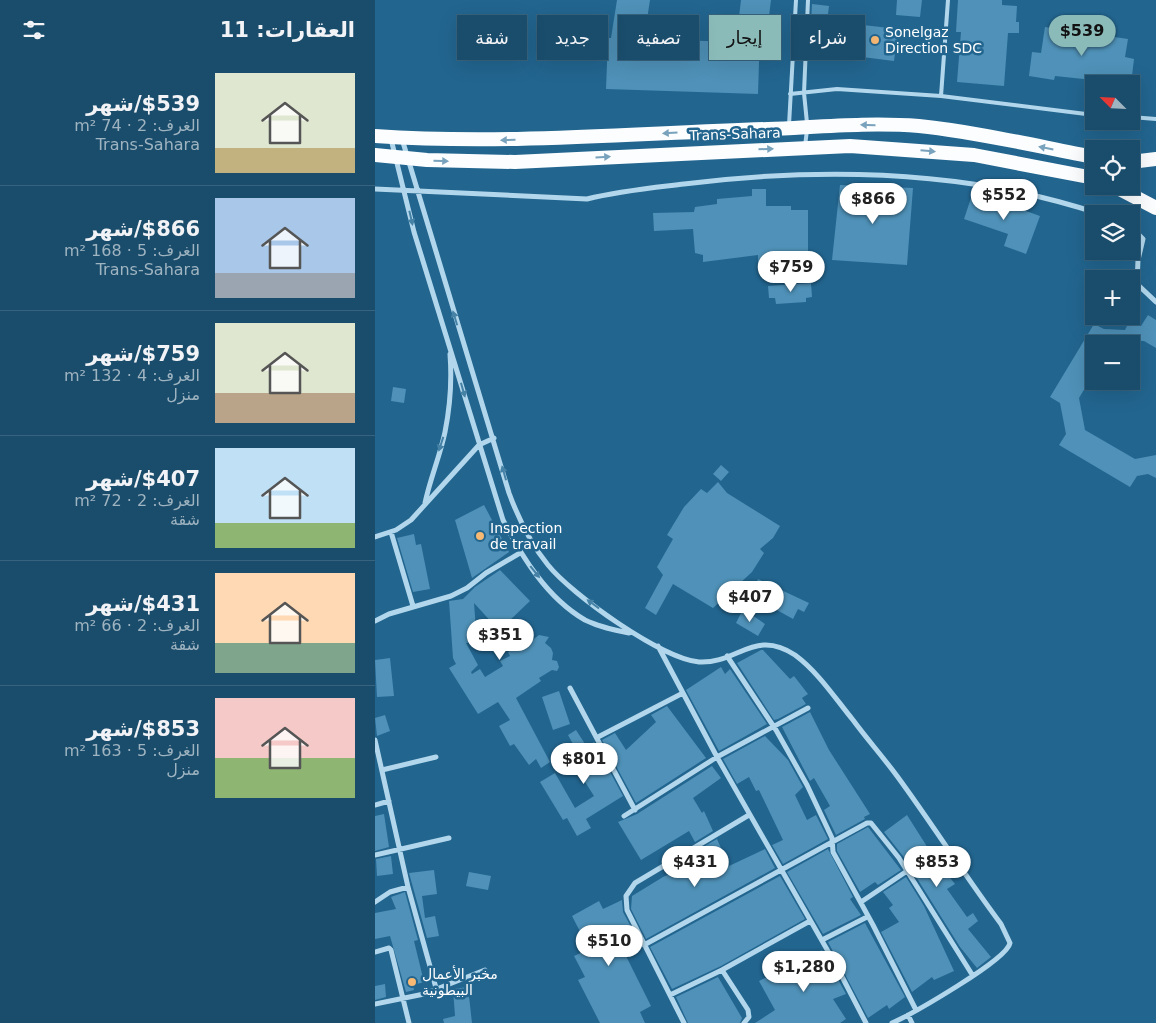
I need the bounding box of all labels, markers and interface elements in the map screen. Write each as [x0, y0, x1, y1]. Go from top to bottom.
chip: شقة [457, 15, 527, 60]
chip: جديد [537, 15, 608, 60]
chip: تصفية [618, 15, 699, 60]
chip: إيجار [709, 15, 781, 60]
chip: شراء [791, 15, 865, 60]
pin: $539 [1052, 15, 1112, 57]
icon: filters [20, 16, 48, 44]
text: العقارات: 11 [220, 18, 355, 42]
text: $539 [1060, 21, 1104, 40]
place label: Sonelgaz Direction SDC [885, 24, 982, 56]
marker: Sonelgaz Direction SDC [869, 34, 881, 46]
north arrow [1085, 75, 1140, 130]
map controls [1085, 75, 1140, 390]
text: $539/شهر [86, 92, 200, 116]
icon: home [255, 93, 315, 153]
text: الغرف: 2 · 74 m² [74, 116, 200, 135]
one-way arrow [859, 121, 875, 129]
street label: Trans-Sahara [688, 124, 781, 144]
one-way arrow [662, 130, 678, 138]
text: Trans-Sahara [96, 135, 200, 154]
one-way arrow [500, 136, 516, 144]
button: locate [1085, 140, 1140, 195]
one-way arrow [1037, 143, 1053, 151]
one-way arrow [758, 145, 774, 153]
one-way arrow [920, 147, 936, 155]
one-way arrow [596, 152, 612, 160]
one-way arrow [433, 157, 449, 165]
pin: $552 [974, 178, 1034, 221]
pin: $866 [843, 182, 903, 225]
text: $552 [982, 185, 1026, 204]
text: $866 [851, 189, 895, 208]
button: layers [1085, 205, 1140, 260]
one-way arrow [407, 211, 415, 226]
text: $866/شهر [86, 217, 200, 241]
icon: home [255, 218, 315, 278]
text: الغرف: 5 · 168 m² [64, 241, 200, 260]
pin: $759 [761, 250, 821, 293]
text: $759 [769, 257, 813, 276]
text: Trans-Sahara [96, 260, 200, 279]
button: + [1085, 270, 1140, 325]
one-way arrow [451, 311, 459, 326]
button: − [1085, 335, 1140, 390]
text: $759/شهر [86, 342, 200, 366]
icon: home [255, 343, 315, 403]
text: الغرف: 4 · 132 m² [64, 366, 200, 385]
one-way arrow [460, 383, 468, 398]
text: منزل [166, 385, 200, 404]
one-way arrow [437, 437, 444, 452]
one-way arrow [499, 466, 507, 481]
text: $407/شهر [86, 467, 200, 491]
icon: home [255, 468, 315, 528]
text: الغرف: 2 · 72 m² [74, 491, 200, 510]
text: شقة [170, 510, 200, 529]
place label: Inspection de travail [490, 520, 562, 552]
marker: Inspection de travail [474, 530, 486, 542]
one-way arrow [530, 565, 541, 578]
pin: $407 [720, 580, 780, 623]
text: $407 [728, 587, 772, 606]
text: $431/شهر [86, 592, 200, 616]
icon: home [255, 593, 315, 653]
one-way arrow [586, 599, 600, 609]
text: الغرف: 2 · 66 m² [74, 616, 200, 635]
pin: $351 [470, 618, 530, 661]
text: $351 [478, 625, 522, 644]
text: شقة [170, 635, 200, 654]
text: $853/شهر [86, 717, 200, 741]
icon: home [255, 718, 315, 778]
text: الغرف: 5 · 163 m² [64, 741, 200, 760]
pin: $801 [554, 742, 614, 785]
text: $801 [562, 749, 606, 768]
text: منزل [166, 760, 200, 779]
pin: $431 [665, 846, 725, 888]
pin: $853 [907, 846, 967, 888]
text: $431 [673, 852, 717, 871]
text: $853 [915, 852, 959, 871]
pin: $510 [579, 924, 639, 967]
text: $510 [587, 931, 631, 950]
pin: $1,280 [763, 950, 845, 993]
text: $1,280 [773, 957, 835, 976]
place label: مخبر الأعمال البيطونية [422, 965, 498, 999]
marker: مخبر الأعمال البيطونية [406, 976, 418, 988]

